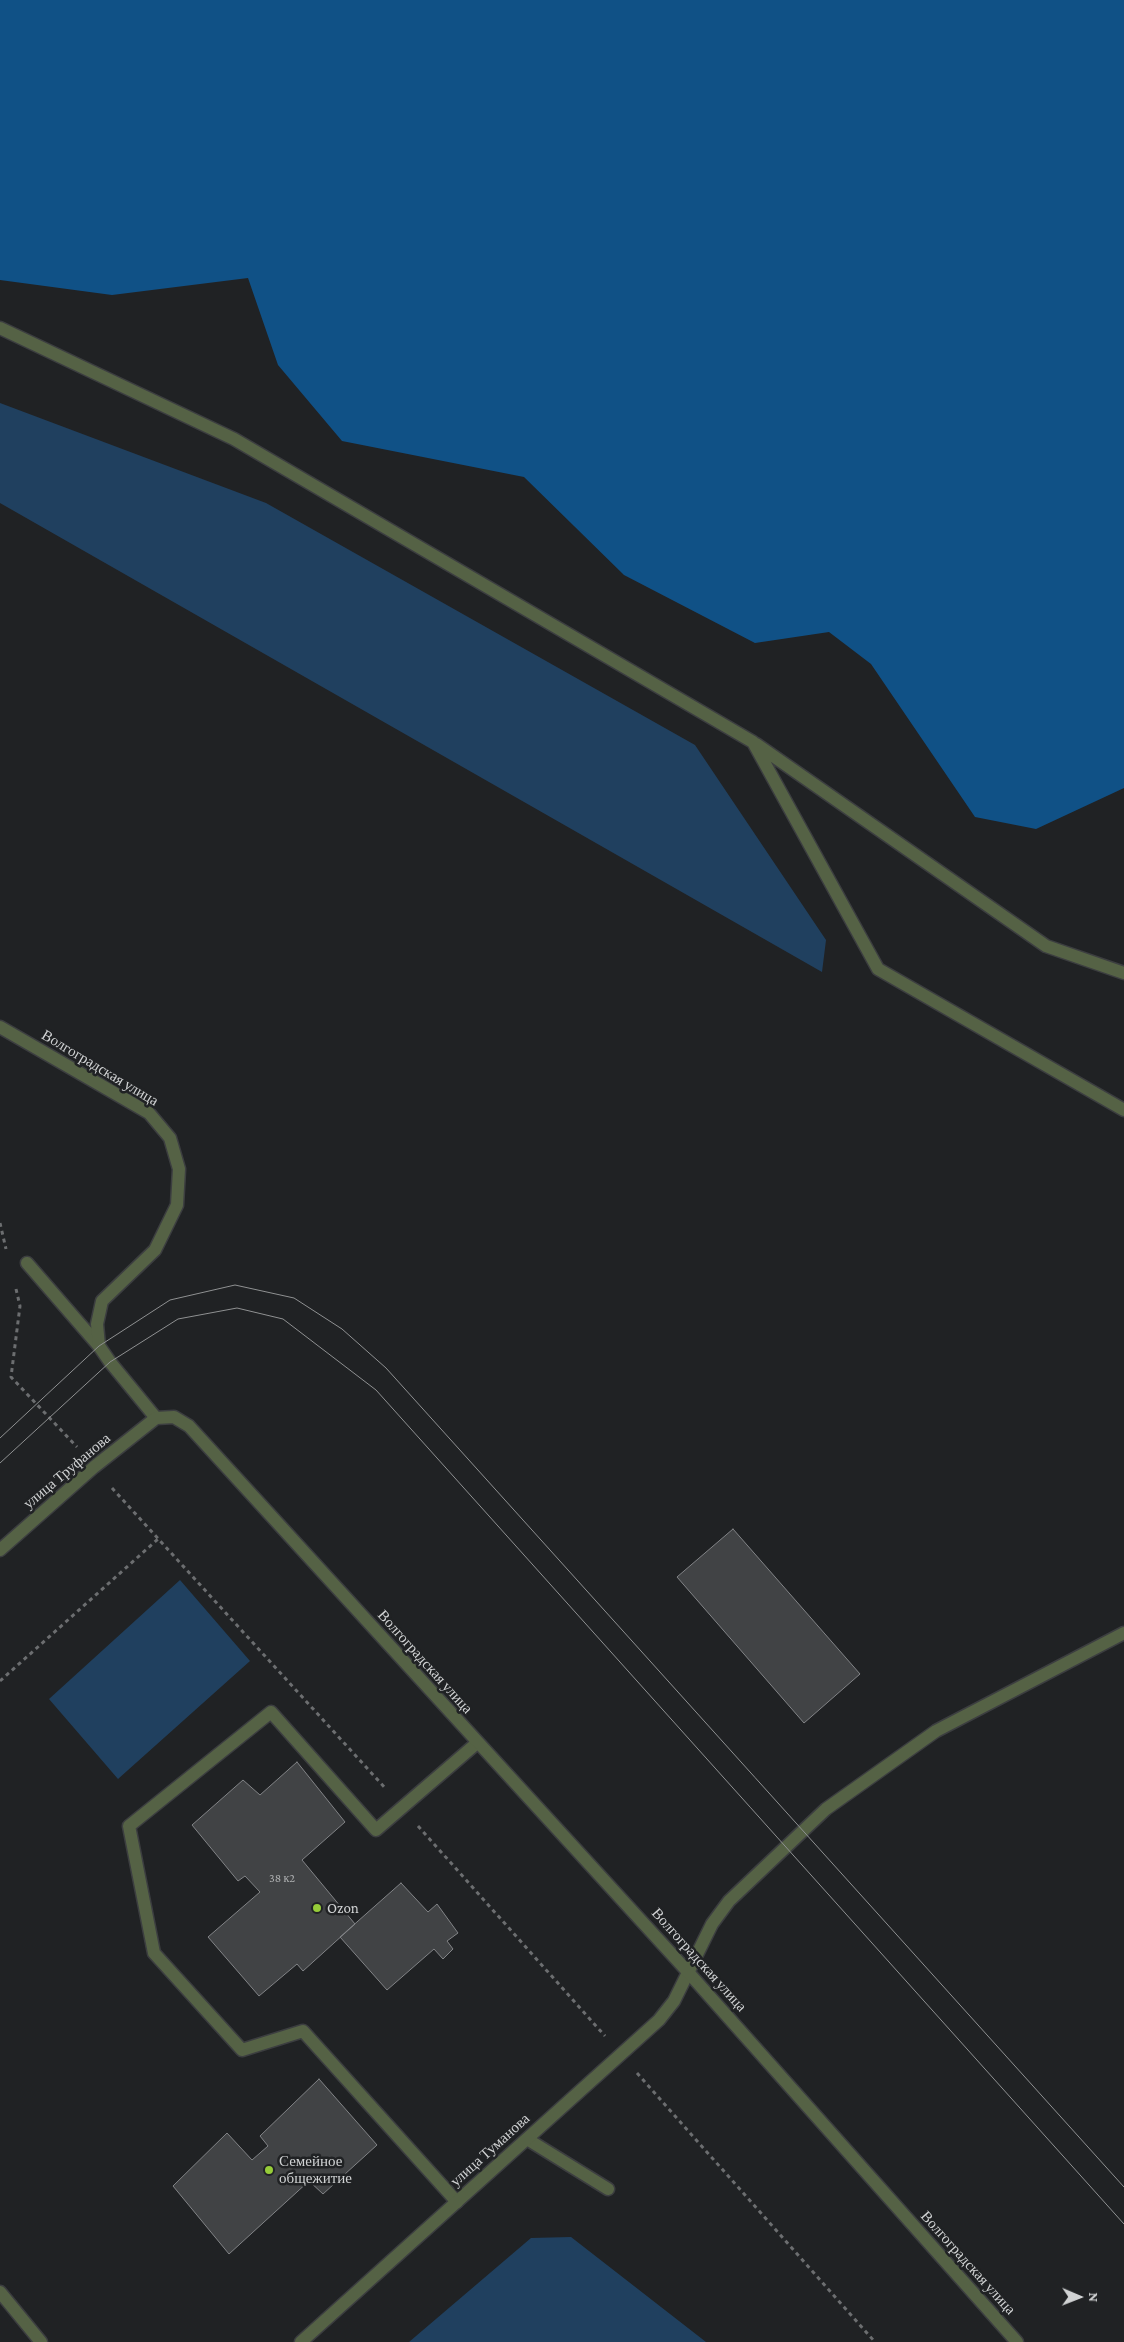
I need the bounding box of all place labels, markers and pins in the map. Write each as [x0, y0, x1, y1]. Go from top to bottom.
place label: Ozon [327, 1899, 359, 1917]
marker: Ozon [311, 1902, 323, 1914]
place label: Семейное общежитие [279, 2152, 352, 2187]
marker: Семейное общежитие [263, 2164, 275, 2176]

